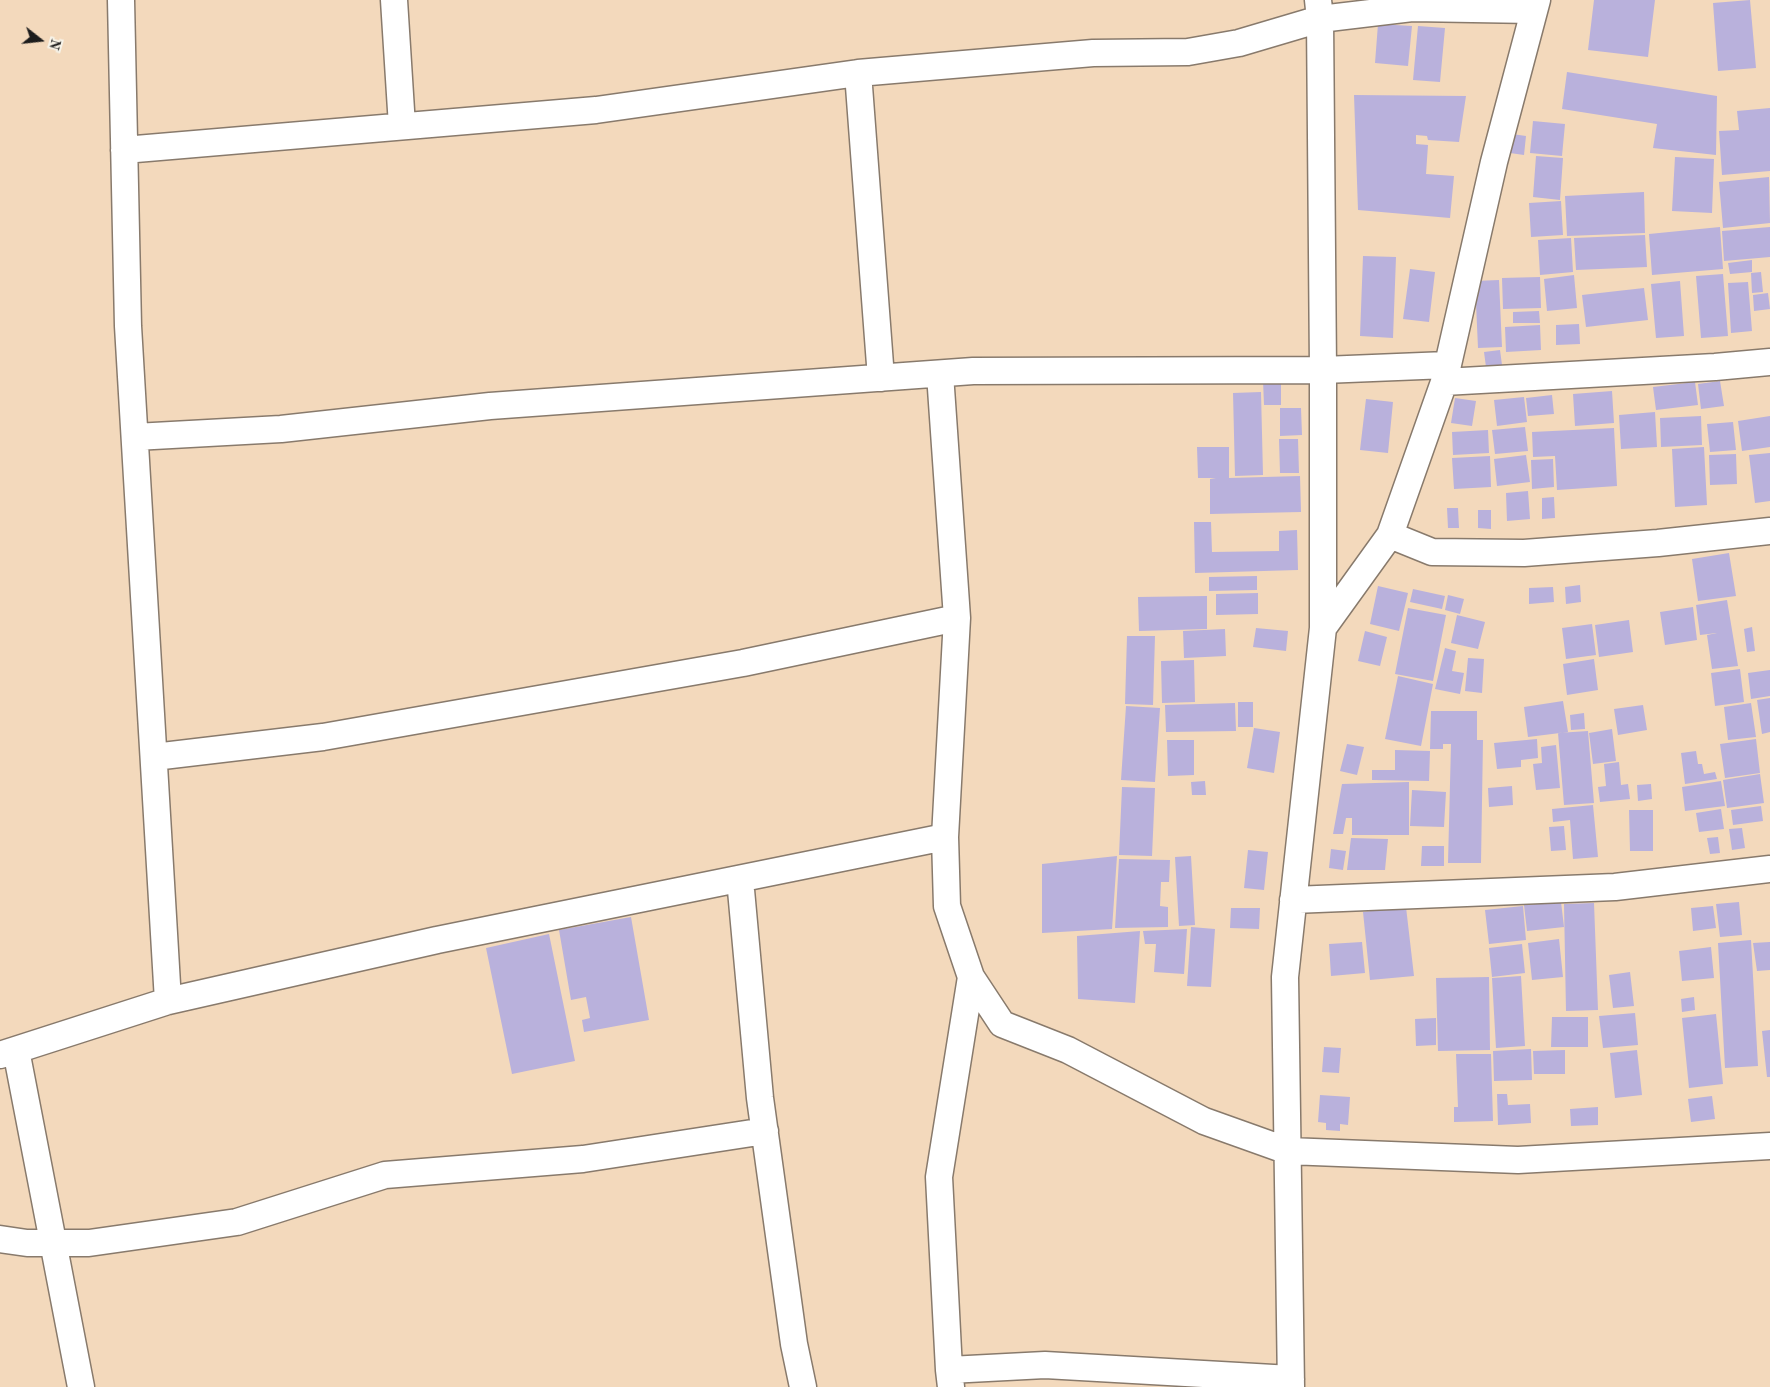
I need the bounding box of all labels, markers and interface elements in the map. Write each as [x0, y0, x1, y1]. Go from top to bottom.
north arrow [15, 15, 65, 65]
text: N [46, 37, 63, 51]

